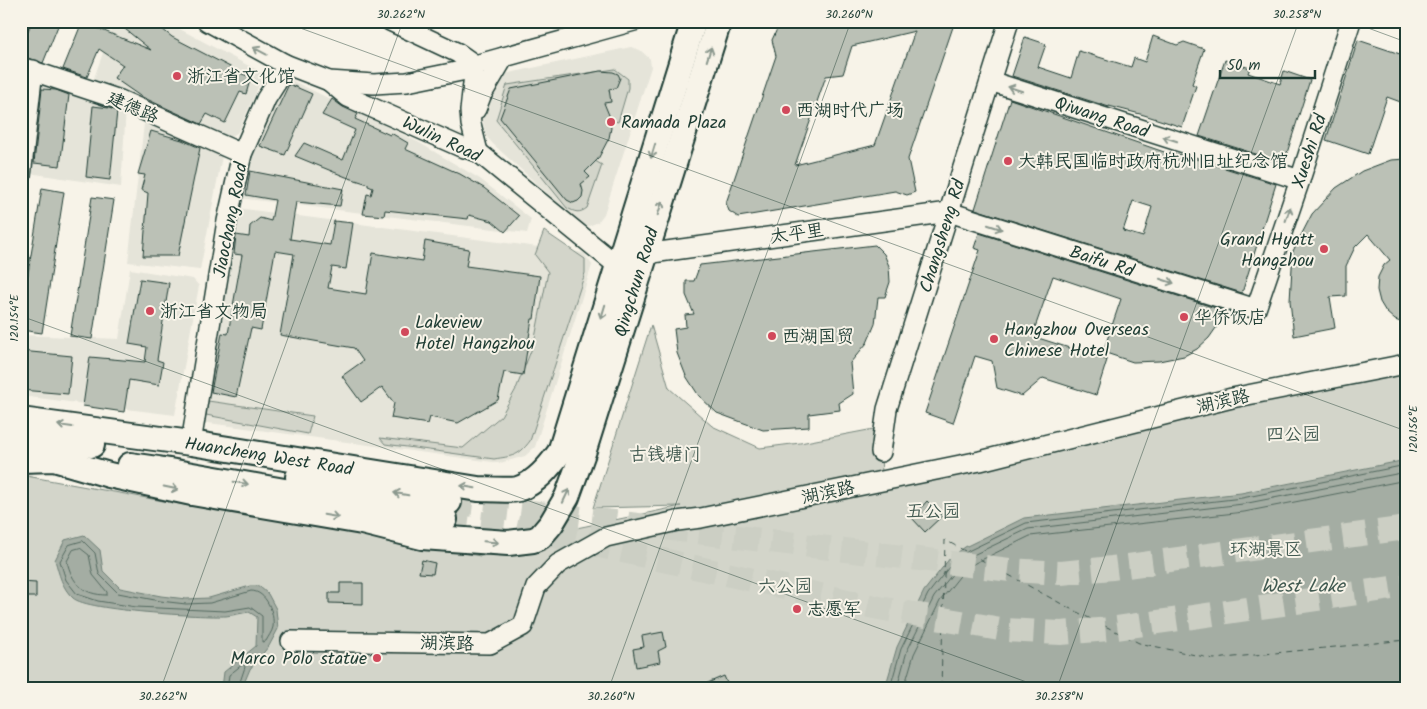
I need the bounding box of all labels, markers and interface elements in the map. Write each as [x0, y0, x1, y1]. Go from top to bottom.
text: 30.262°N [377, 5, 425, 24]
text: 30.260°N [825, 5, 873, 24]
text: 30.258°N [1273, 5, 1321, 24]
one-way arrow [253, 46, 268, 55]
one-way arrow [705, 46, 714, 62]
scale bar [1220, 48, 1314, 80]
text: 50 m [1227, 54, 1261, 78]
place label: 浙江省文化馆 [187, 63, 295, 92]
marker: 浙江省文化馆 [171, 70, 183, 82]
street label: 建德路 [102, 84, 163, 132]
one-way arrow [1008, 84, 1024, 94]
street label: Qiwang Road [1051, 90, 1153, 148]
place label: 西湖时代广场 [796, 97, 904, 126]
marker: 西湖时代广场 [780, 104, 792, 116]
street label: Wulin Road [397, 109, 487, 172]
place label: Ramada Plaza [621, 109, 726, 138]
street label: Xueshi Rd [1285, 110, 1336, 192]
marker: Ramada Plaza [605, 116, 617, 128]
one-way arrow [1163, 133, 1179, 143]
one-way arrow [648, 143, 658, 159]
place label: 大韩民国临时政府杭州旧址纪念馆 [1018, 148, 1288, 177]
marker: 大韩民国临时政府杭州旧址纪念馆 [1002, 155, 1014, 167]
street label: Jiaochang Road [206, 159, 257, 280]
street label: Changsheng Rd [912, 175, 975, 297]
one-way arrow [655, 201, 665, 217]
one-way arrow [1284, 206, 1294, 222]
street label: 太平里 [768, 216, 826, 253]
one-way arrow [987, 222, 1003, 232]
street label: Qingchun Road [607, 223, 668, 341]
place label: Grand Hyatt Hangzhou [1220, 226, 1315, 276]
street label: Baifu Rd [1066, 238, 1139, 287]
marker: Grand Hyatt Hangzhou [1318, 243, 1330, 255]
one-way arrow [1158, 277, 1174, 287]
text: 120.154°E [5, 293, 24, 342]
place label: 浙江省文物局 [160, 298, 268, 327]
one-way arrow [598, 304, 608, 320]
place label: 华侨饭店 [1194, 304, 1266, 333]
marker: 浙江省文物局 [144, 305, 156, 317]
place label: Lakeview Hotel Hangzhou [415, 309, 535, 359]
marker: 华侨饭店 [1178, 311, 1190, 323]
place label: Hangzhou Overseas Chinese Hotel [1004, 316, 1149, 366]
place label: 西湖国贸 [782, 323, 854, 352]
marker: Lakeview Hotel Hangzhou [399, 326, 411, 338]
marker: 西湖国贸 [766, 330, 778, 342]
marker: Hangzhou Overseas Chinese Hotel [988, 333, 1000, 345]
street label: 湖滨路 [1194, 382, 1253, 423]
text: 120.156°E [1404, 404, 1423, 453]
one-way arrow [58, 421, 74, 431]
park label: 四公园 [1266, 421, 1320, 450]
street label: Huancheng West Road [183, 430, 356, 485]
park label: 古钱塘门 [629, 441, 701, 470]
street label: 湖滨路 [799, 474, 858, 513]
one-way arrow [232, 479, 248, 489]
one-way arrow [461, 482, 477, 492]
one-way arrow [163, 484, 179, 494]
one-way arrow [393, 489, 409, 499]
one-way arrow [562, 489, 572, 504]
park label: 五公园 [906, 498, 960, 527]
one-way arrow [323, 512, 339, 522]
park label: 环湖景区 [1230, 536, 1302, 565]
one-way arrow [483, 537, 499, 546]
water label: West Lake [1261, 572, 1347, 602]
park label: 六公园 [758, 573, 812, 602]
place label: 志愿军 [807, 596, 861, 625]
marker: 志愿军 [791, 603, 803, 615]
street label: 湖滨路 [420, 630, 474, 659]
place label: Marco Polo statue [231, 645, 367, 674]
marker: Marco Polo statue [371, 652, 383, 664]
text: 30.262°N [139, 687, 187, 706]
text: 30.260°N [587, 687, 635, 706]
text: 30.258°N [1035, 687, 1083, 706]

